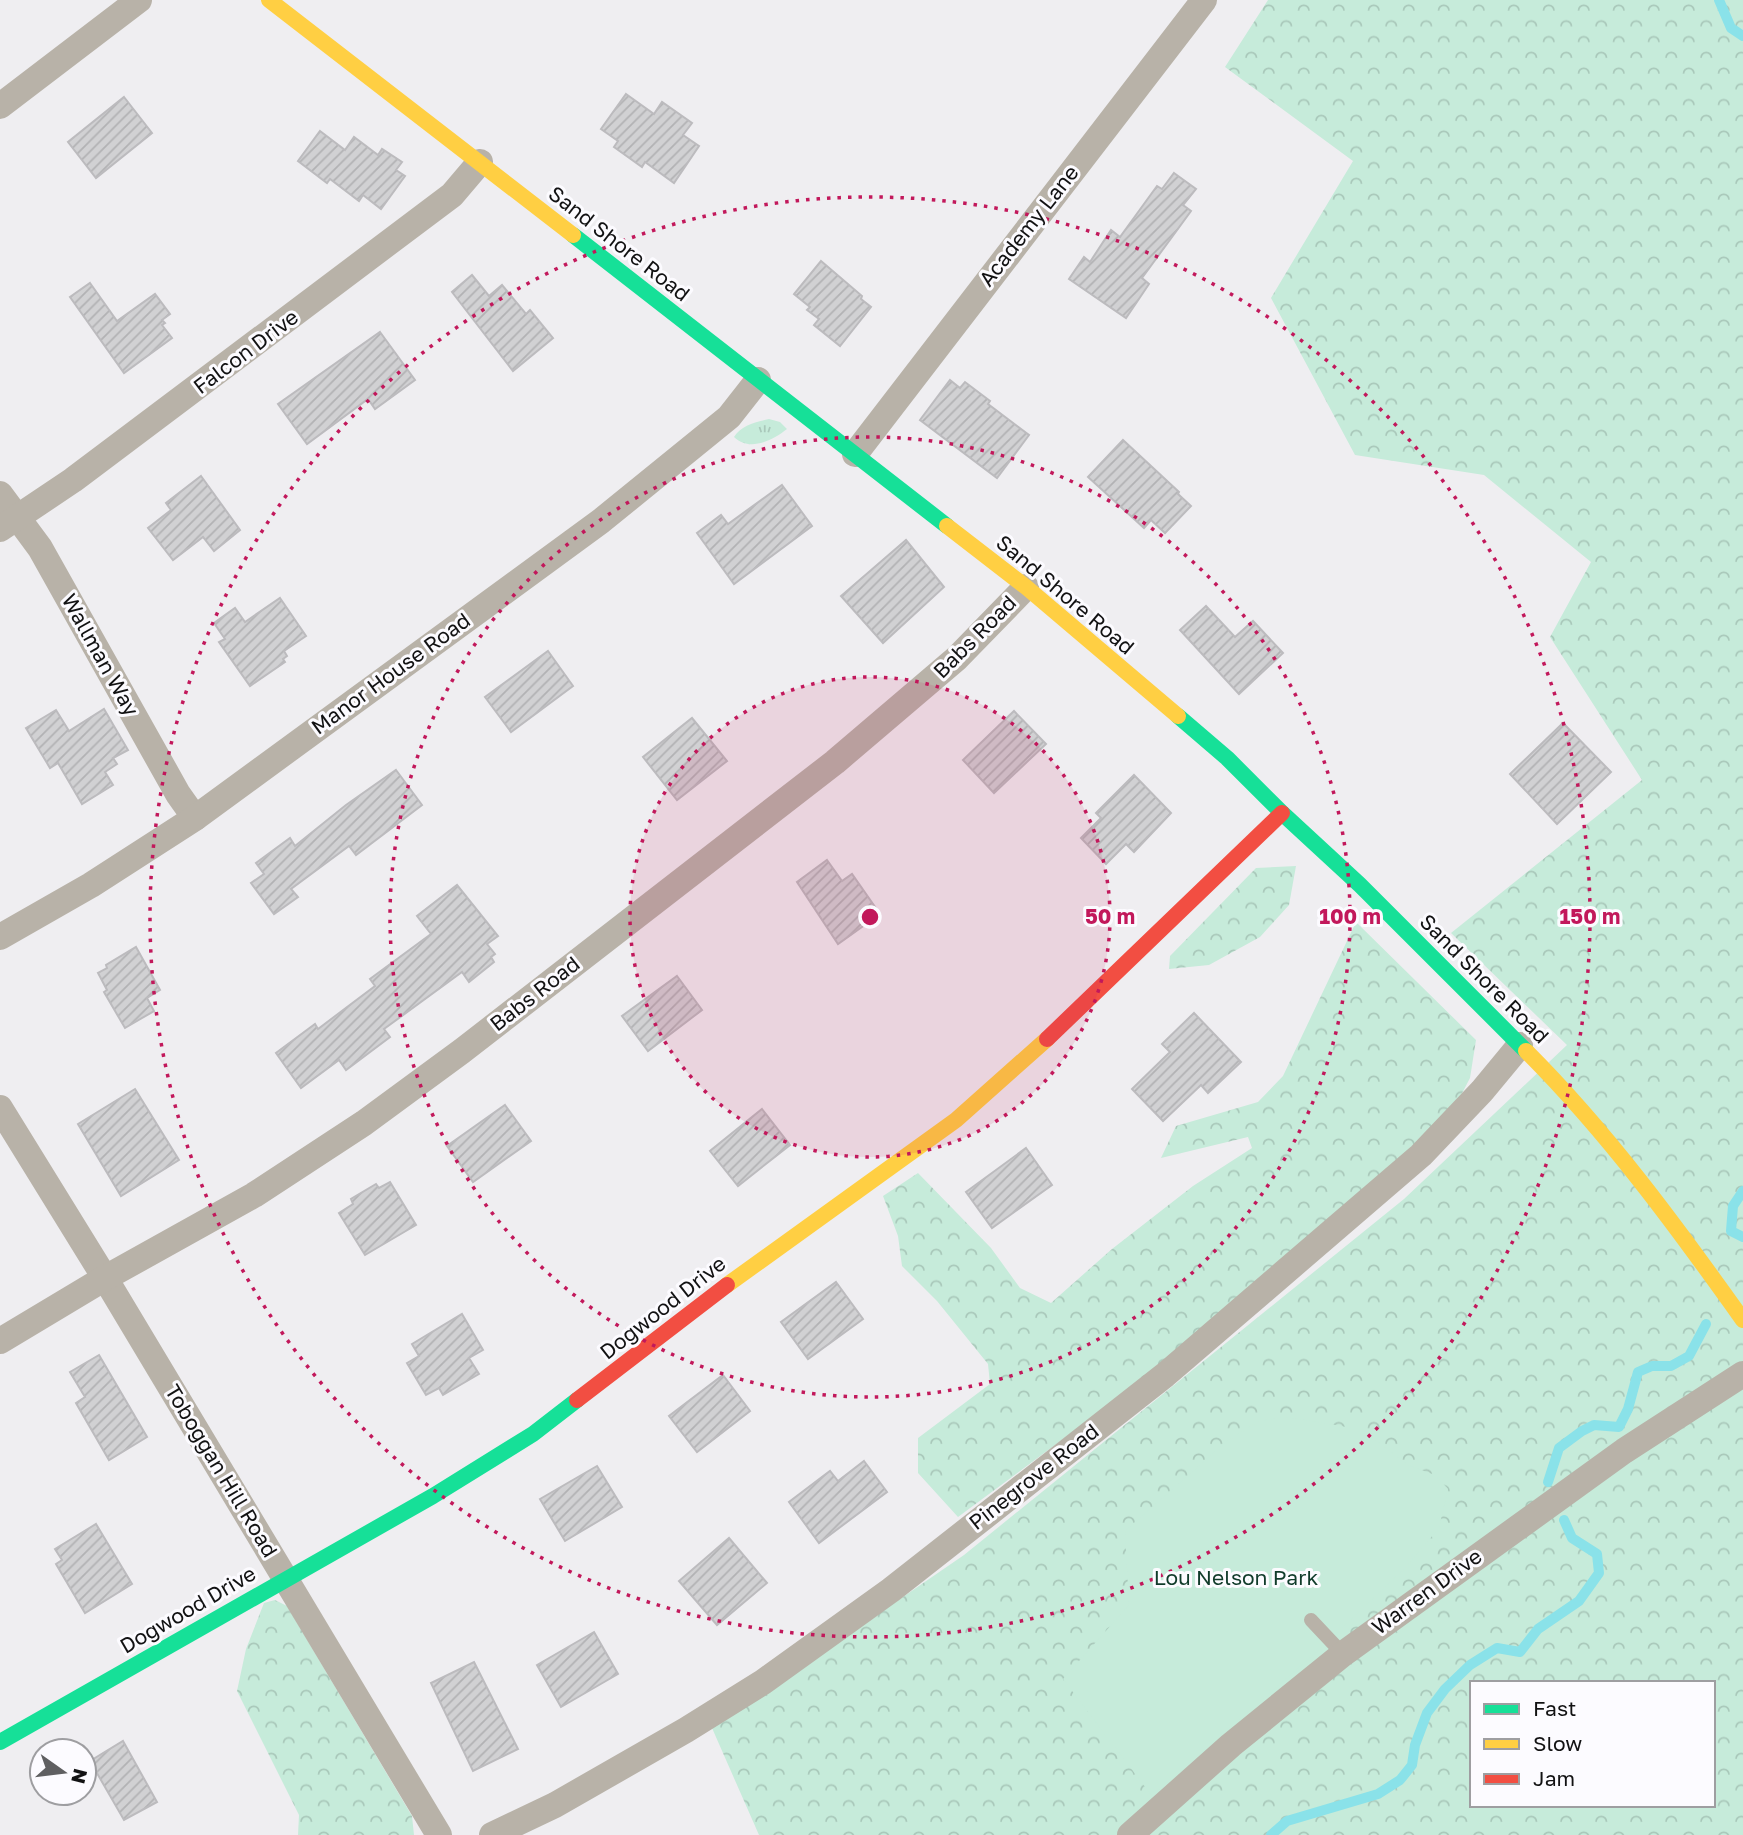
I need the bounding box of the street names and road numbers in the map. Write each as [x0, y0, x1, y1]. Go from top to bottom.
street label: Academy Lane [973, 160, 1084, 291]
street label: Sand Shore Road [544, 180, 695, 306]
street label: Falcon Drive [188, 303, 303, 399]
street label: Sand Shore Road [991, 529, 1140, 660]
street label: Wallman Way [57, 589, 145, 720]
street label: Babs Road [927, 589, 1021, 683]
street label: Manor House Road [306, 607, 475, 740]
street label: Sand Shore Road [1415, 908, 1555, 1048]
street label: Babs Road [484, 950, 584, 1036]
street label: Dogwood Drive [594, 1250, 730, 1364]
street label: Toboggan Hill Road [160, 1379, 284, 1562]
street label: Pinegrove Road [963, 1417, 1104, 1535]
street label: Warren Drive [1366, 1543, 1487, 1640]
street label: Dogwood Drive [115, 1560, 260, 1658]

